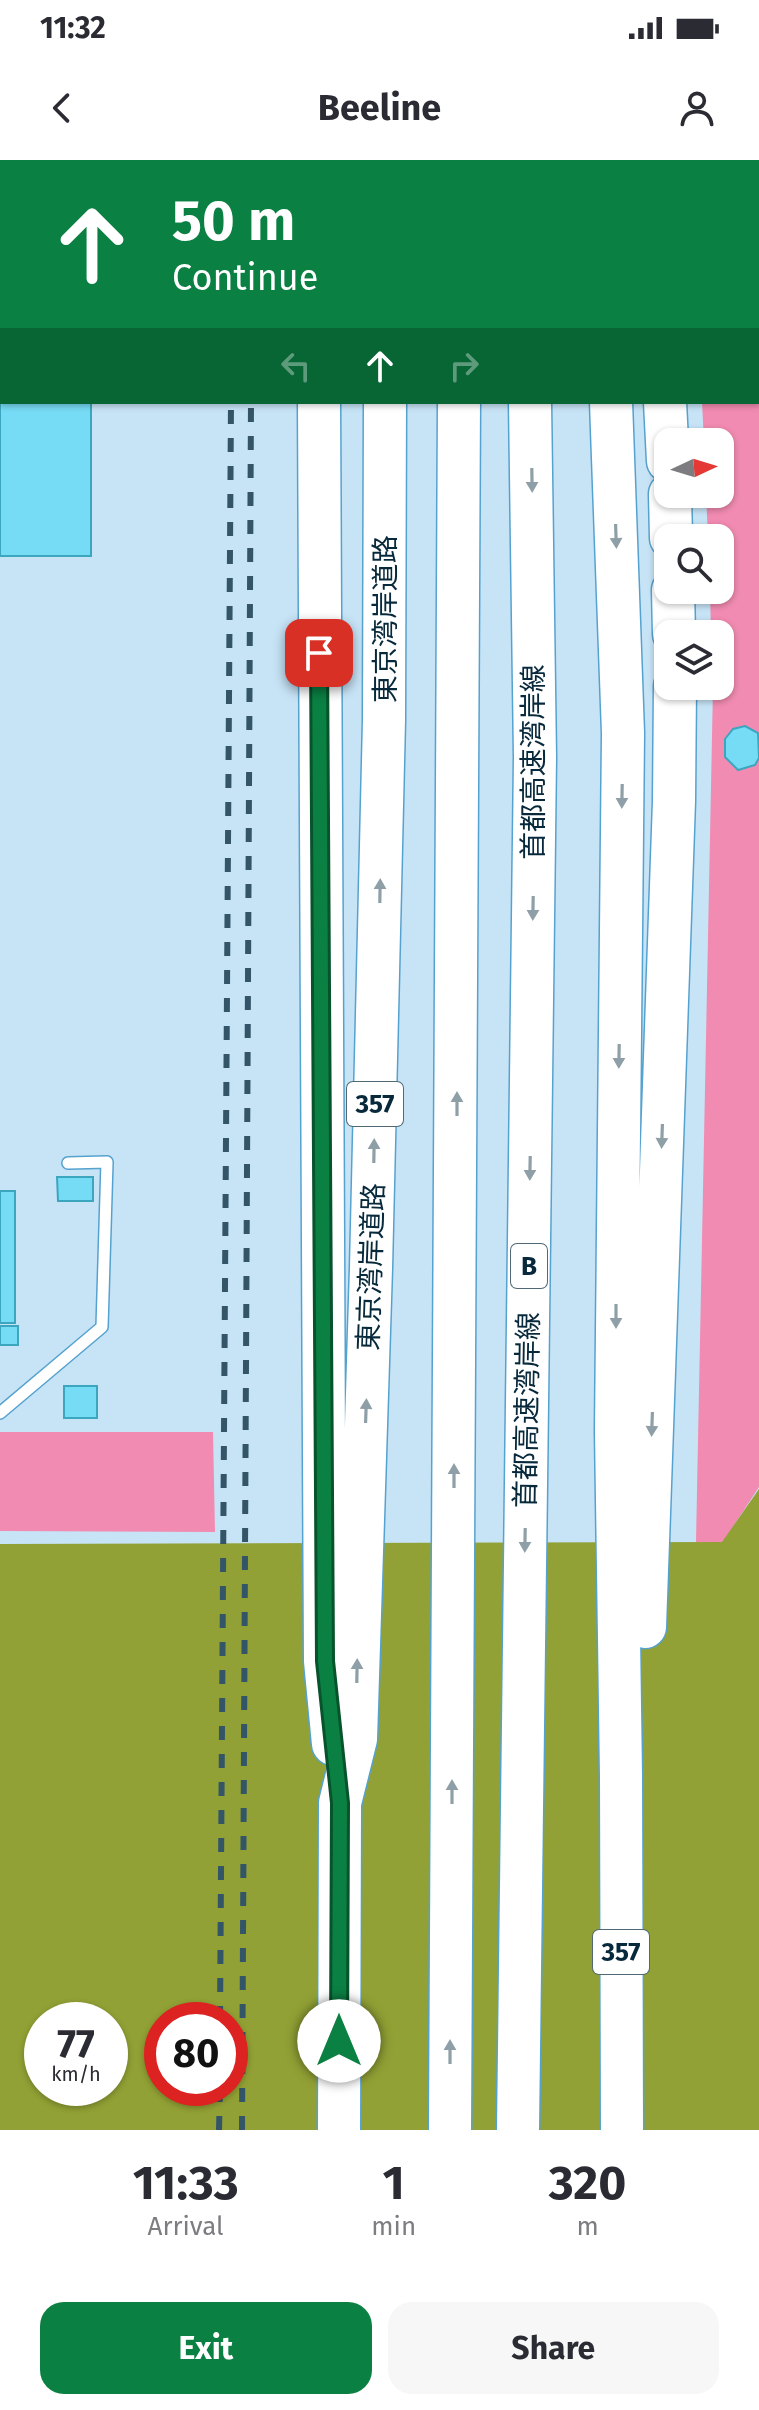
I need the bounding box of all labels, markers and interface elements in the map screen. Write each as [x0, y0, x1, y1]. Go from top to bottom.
text: 11:32 [40, 10, 106, 46]
icon: back [40, 86, 84, 130]
text: Beeline [318, 86, 441, 130]
icon: person [675, 86, 719, 130]
text: 50 m [172, 188, 295, 255]
icon: ahead [40, 192, 144, 296]
text: Continue [172, 256, 318, 300]
icon: left [274, 344, 318, 388]
icon: ahead [358, 344, 402, 388]
icon: right [442, 344, 486, 388]
north arrow [654, 428, 734, 508]
map controls [654, 428, 734, 700]
one-way arrow [525, 468, 538, 493]
one-way arrow [609, 524, 622, 549]
button: search [654, 524, 734, 604]
street label: 東京湾岸道路 [369, 535, 402, 703]
pin [285, 619, 353, 687]
button: layers [654, 620, 734, 700]
icon: arrive [297, 631, 341, 675]
street label: 首都高速湾岸線 [517, 664, 550, 860]
one-way arrow [616, 784, 628, 809]
one-way arrow [374, 878, 387, 903]
one-way arrow [527, 896, 539, 921]
one-way arrow [613, 1044, 625, 1069]
road number: 357 [347, 1082, 403, 1126]
one-way arrow [450, 1091, 463, 1116]
one-way arrow [656, 1124, 669, 1149]
one-way arrow [368, 1138, 381, 1163]
one-way arrow [524, 1156, 536, 1181]
street label: 東京湾岸道路 [352, 1182, 390, 1352]
road number: B [511, 1244, 547, 1288]
one-way arrow [610, 1304, 623, 1329]
street label: 首都高速湾岸線 [509, 1312, 545, 1508]
one-way arrow [360, 1398, 373, 1423]
one-way arrow [646, 1412, 659, 1437]
one-way arrow [448, 1463, 460, 1488]
one-way arrow [519, 1528, 531, 1553]
one-way arrow [351, 1658, 363, 1683]
one-way arrow [446, 1779, 458, 1804]
road number: 357 [593, 1930, 649, 1974]
position arrow [297, 1999, 381, 2083]
speed limit sign: 80 [144, 2002, 248, 2106]
text: 77 [57, 2020, 95, 2068]
one-way arrow [444, 2039, 456, 2064]
text: km/h [51, 2062, 101, 2086]
text: 11:33 [133, 2154, 239, 2212]
text: 1 [383, 2154, 405, 2212]
text: 320 [549, 2154, 626, 2212]
text: Arrival [148, 2211, 224, 2242]
text: min [371, 2211, 416, 2242]
text: m [576, 2211, 599, 2242]
button: Exit [40, 2302, 372, 2394]
button: Share [388, 2302, 719, 2394]

